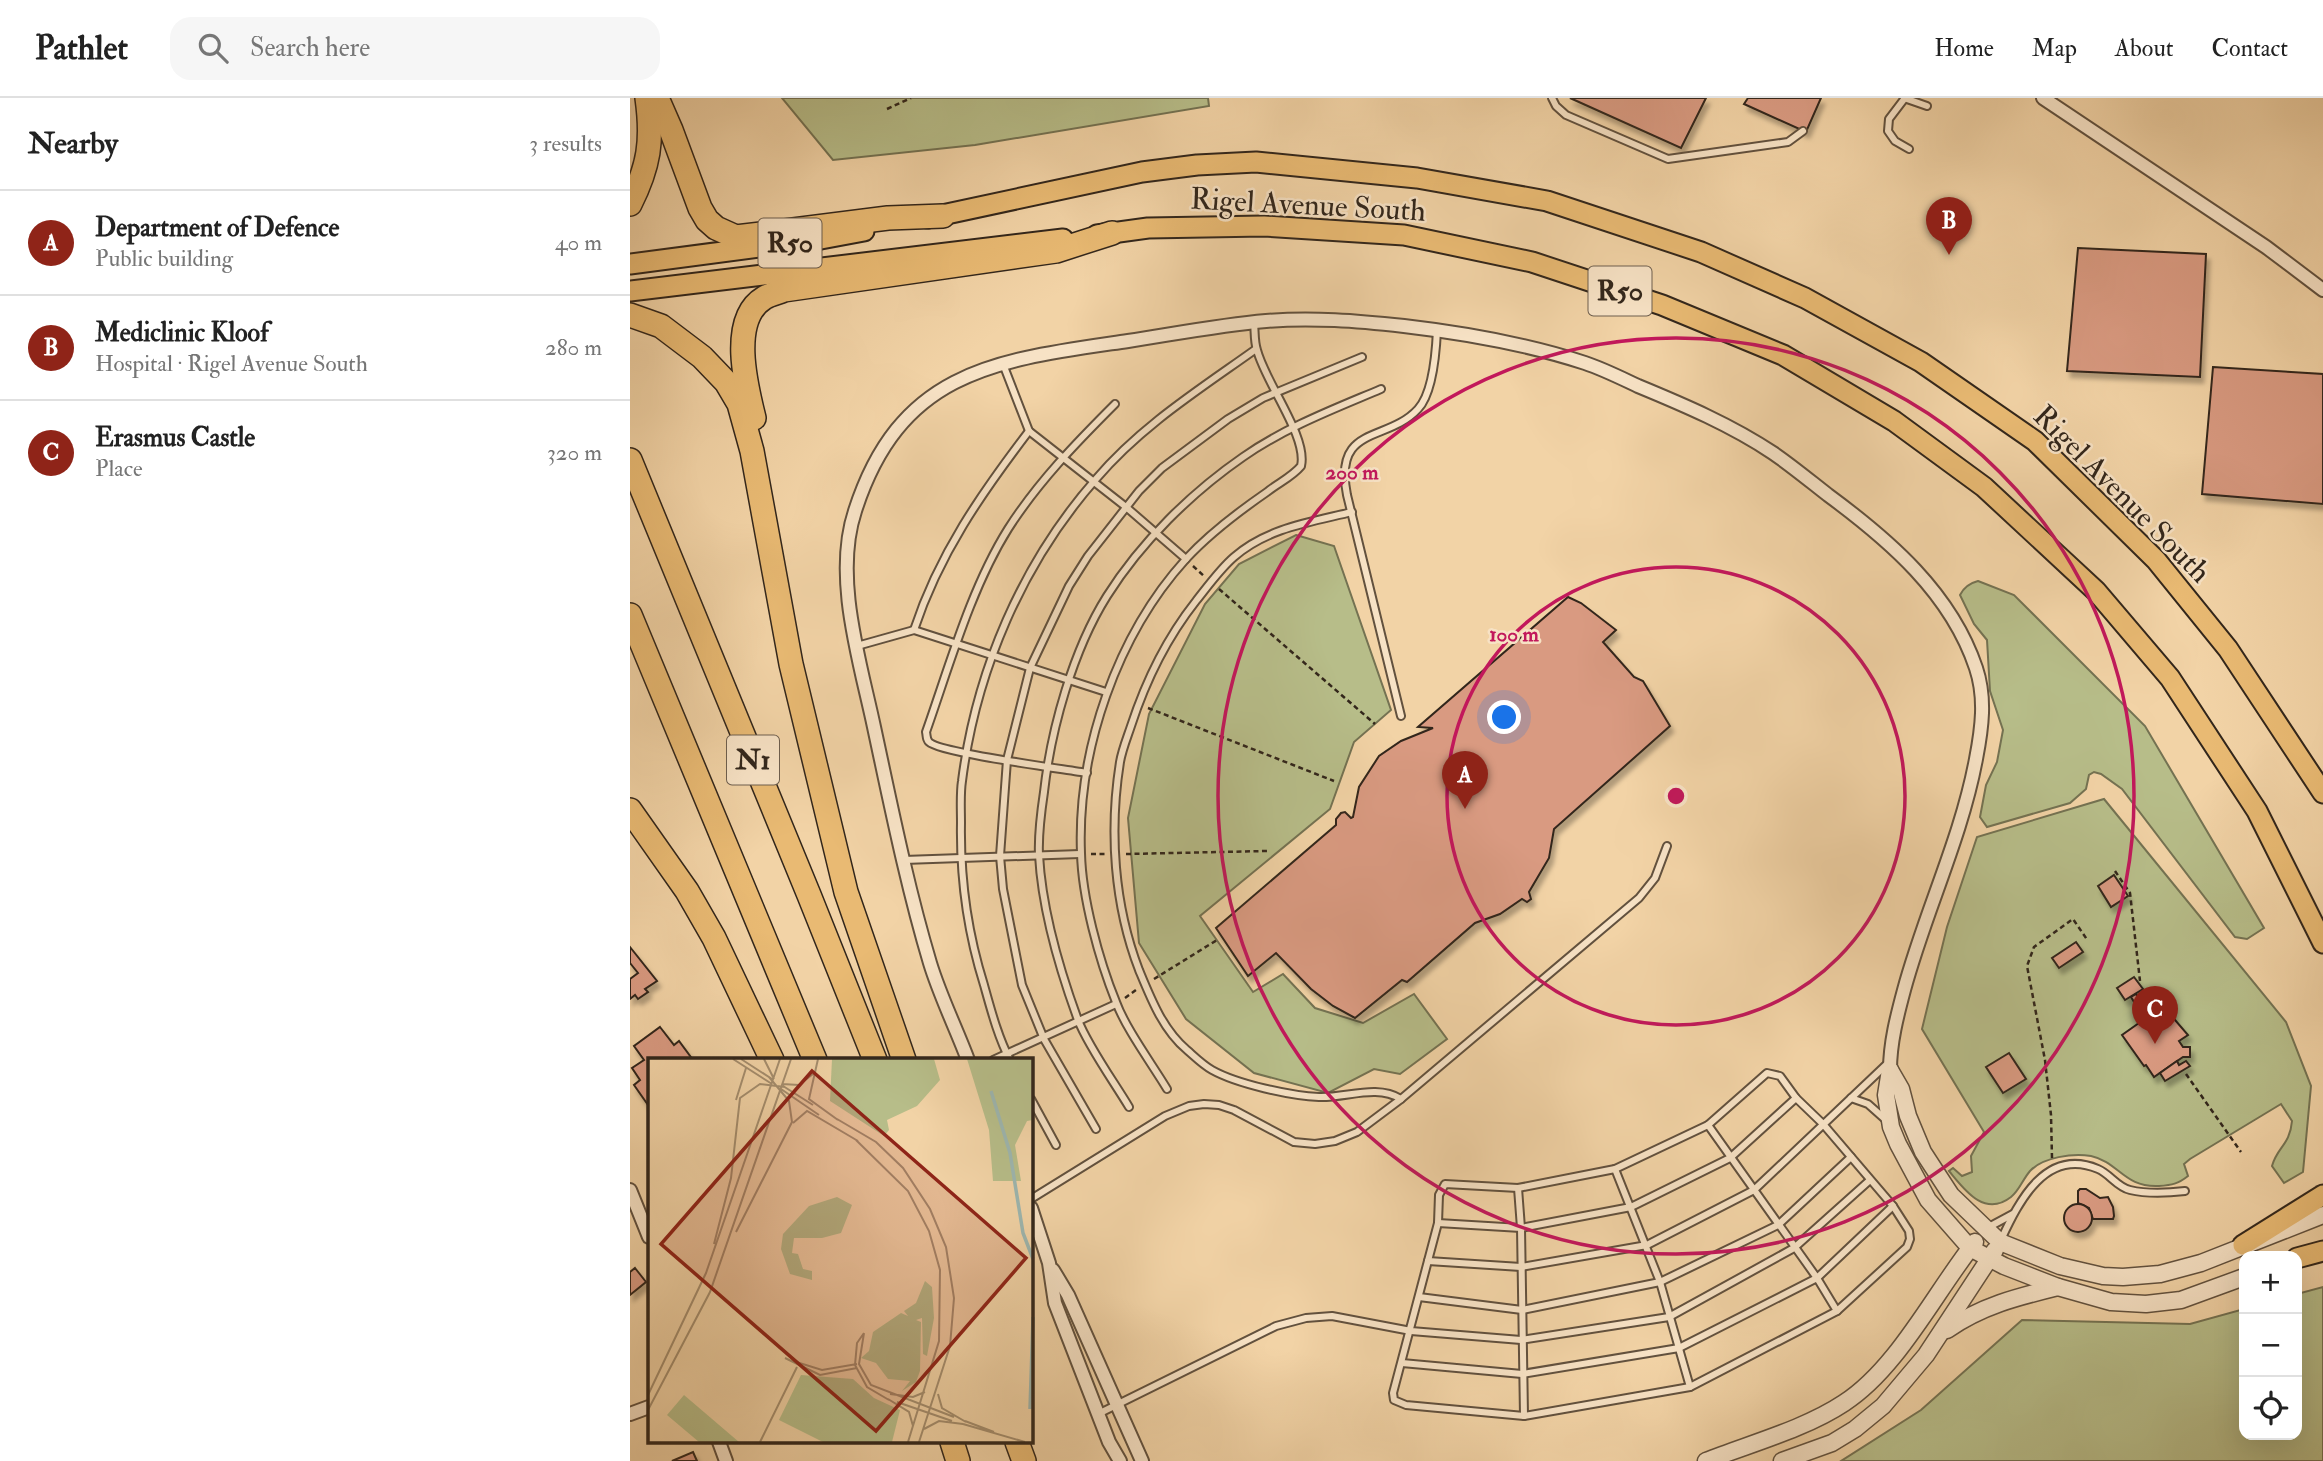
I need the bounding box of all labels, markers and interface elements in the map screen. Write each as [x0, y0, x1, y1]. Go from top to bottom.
search box [170, 17, 660, 80]
text: Pathlet [35, 28, 128, 69]
icon: search [194, 29, 232, 67]
text: Search here [250, 32, 370, 64]
text: Home [1934, 33, 1994, 64]
text: Map [2032, 33, 2077, 64]
text: About [2115, 33, 2174, 64]
text: Contact [2212, 33, 2288, 64]
text: Nearby [28, 125, 118, 162]
text: 3 results [529, 129, 602, 158]
street label: Rigel Avenue South [1189, 180, 1427, 230]
pin: B [1926, 197, 1972, 255]
text: Department of Defence [95, 212, 339, 244]
road number: R50 [758, 218, 822, 268]
text: A [44, 228, 58, 257]
text: 40 m [555, 228, 602, 257]
text: Public building [95, 244, 233, 273]
road number: R50 [1588, 266, 1651, 316]
text: Mediclinic Kloof [95, 317, 269, 349]
text: B [43, 333, 59, 362]
text: 280 m [545, 333, 602, 362]
text: Hospital · Rigel Avenue South [95, 349, 368, 378]
street label: Rigel Avenue South [2025, 397, 2219, 591]
text: Erasmus Castle [95, 422, 255, 454]
text: C [43, 438, 59, 467]
text: 320 m [547, 438, 602, 467]
text: Place [95, 454, 143, 483]
text: 200 m [1326, 459, 1379, 486]
text: 100 m [1489, 621, 1540, 648]
your location [1487, 700, 1521, 734]
road number: N1 [727, 736, 779, 784]
pin: A [1442, 751, 1488, 809]
centre of rings [1664, 784, 1688, 808]
pin: C [2132, 986, 2178, 1044]
inset map [648, 1058, 1032, 1444]
map controls [2239, 1251, 2302, 1440]
button: + [2239, 1251, 2302, 1314]
button: − [2239, 1314, 2302, 1377]
button: locate [2239, 1377, 2302, 1440]

